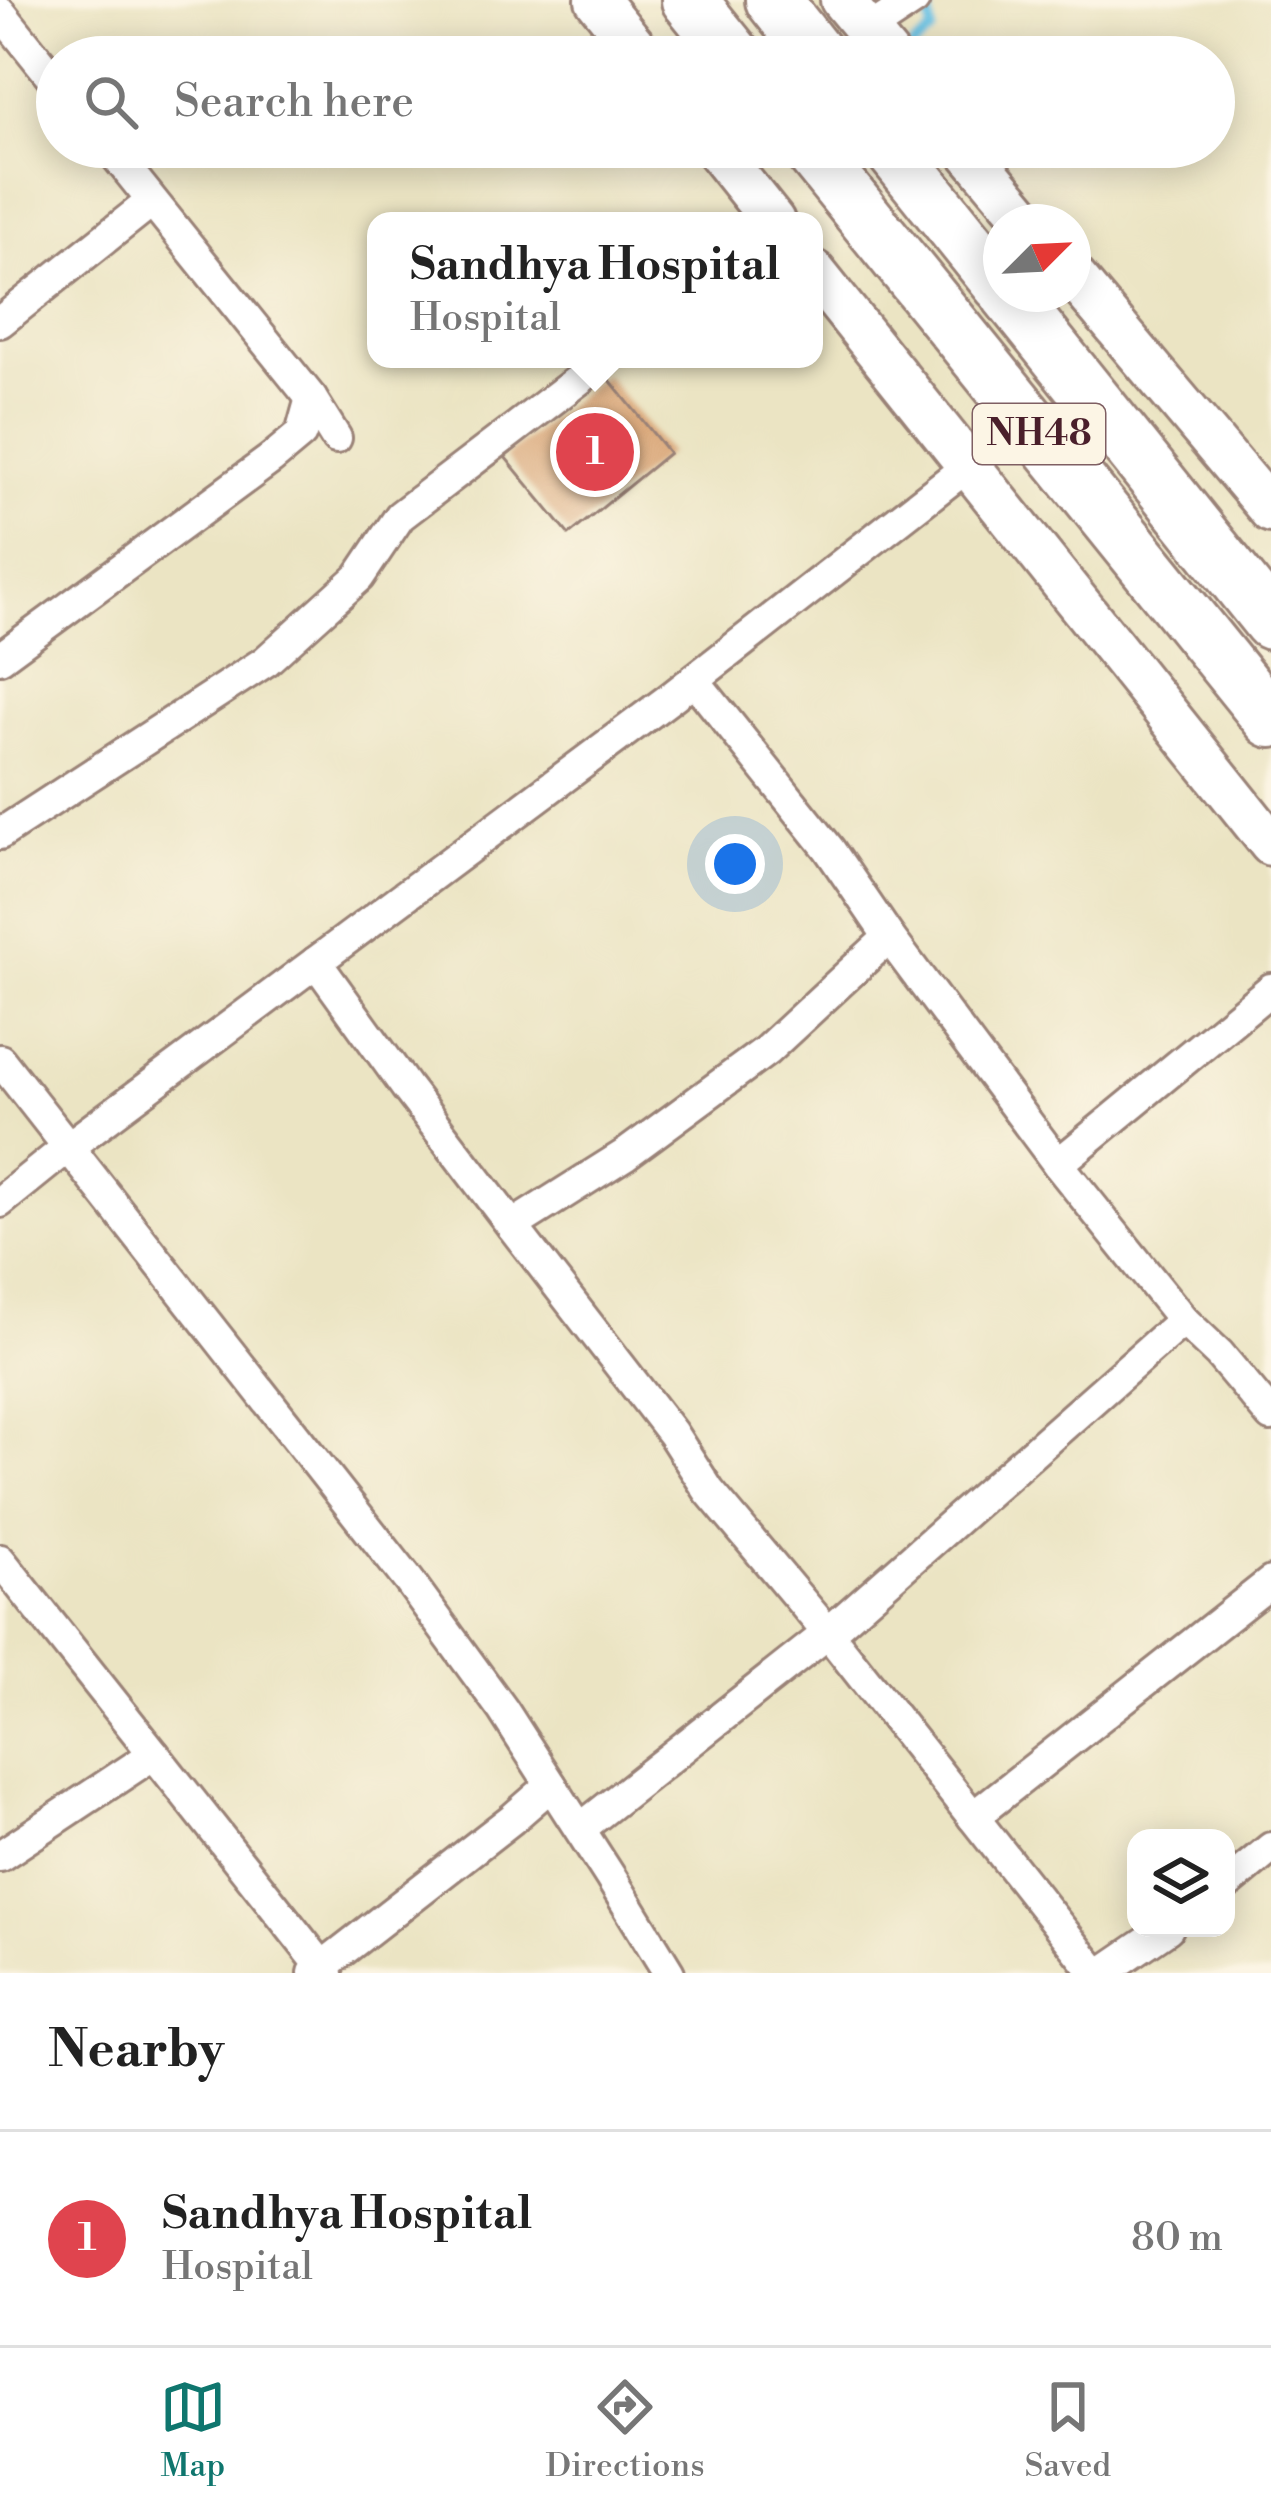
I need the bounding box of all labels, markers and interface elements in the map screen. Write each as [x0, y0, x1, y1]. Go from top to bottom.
search box [36, 36, 1235, 168]
icon: search [78, 69, 144, 135]
text: Search here [174, 74, 414, 131]
north arrow [983, 204, 1091, 312]
popup [367, 212, 823, 368]
text: Sandhya Hospital [410, 237, 780, 294]
text: Hospital [410, 294, 561, 343]
road number: NH48 [973, 404, 1105, 464]
pin: 1 [556, 407, 634, 497]
your location [705, 834, 765, 894]
map controls [1127, 1829, 1235, 1937]
button: layers [1127, 1829, 1235, 1937]
text: Nearby [48, 2019, 224, 2083]
text: Sandhya Hospital [162, 2186, 532, 2243]
text: 1 [78, 2214, 96, 2263]
text: 80 m [1131, 2214, 1223, 2263]
text: Hospital [162, 2243, 313, 2292]
tab: Map [160, 2374, 226, 2487]
tab: Directions [546, 2374, 705, 2487]
tab: Saved [1024, 2374, 1111, 2487]

